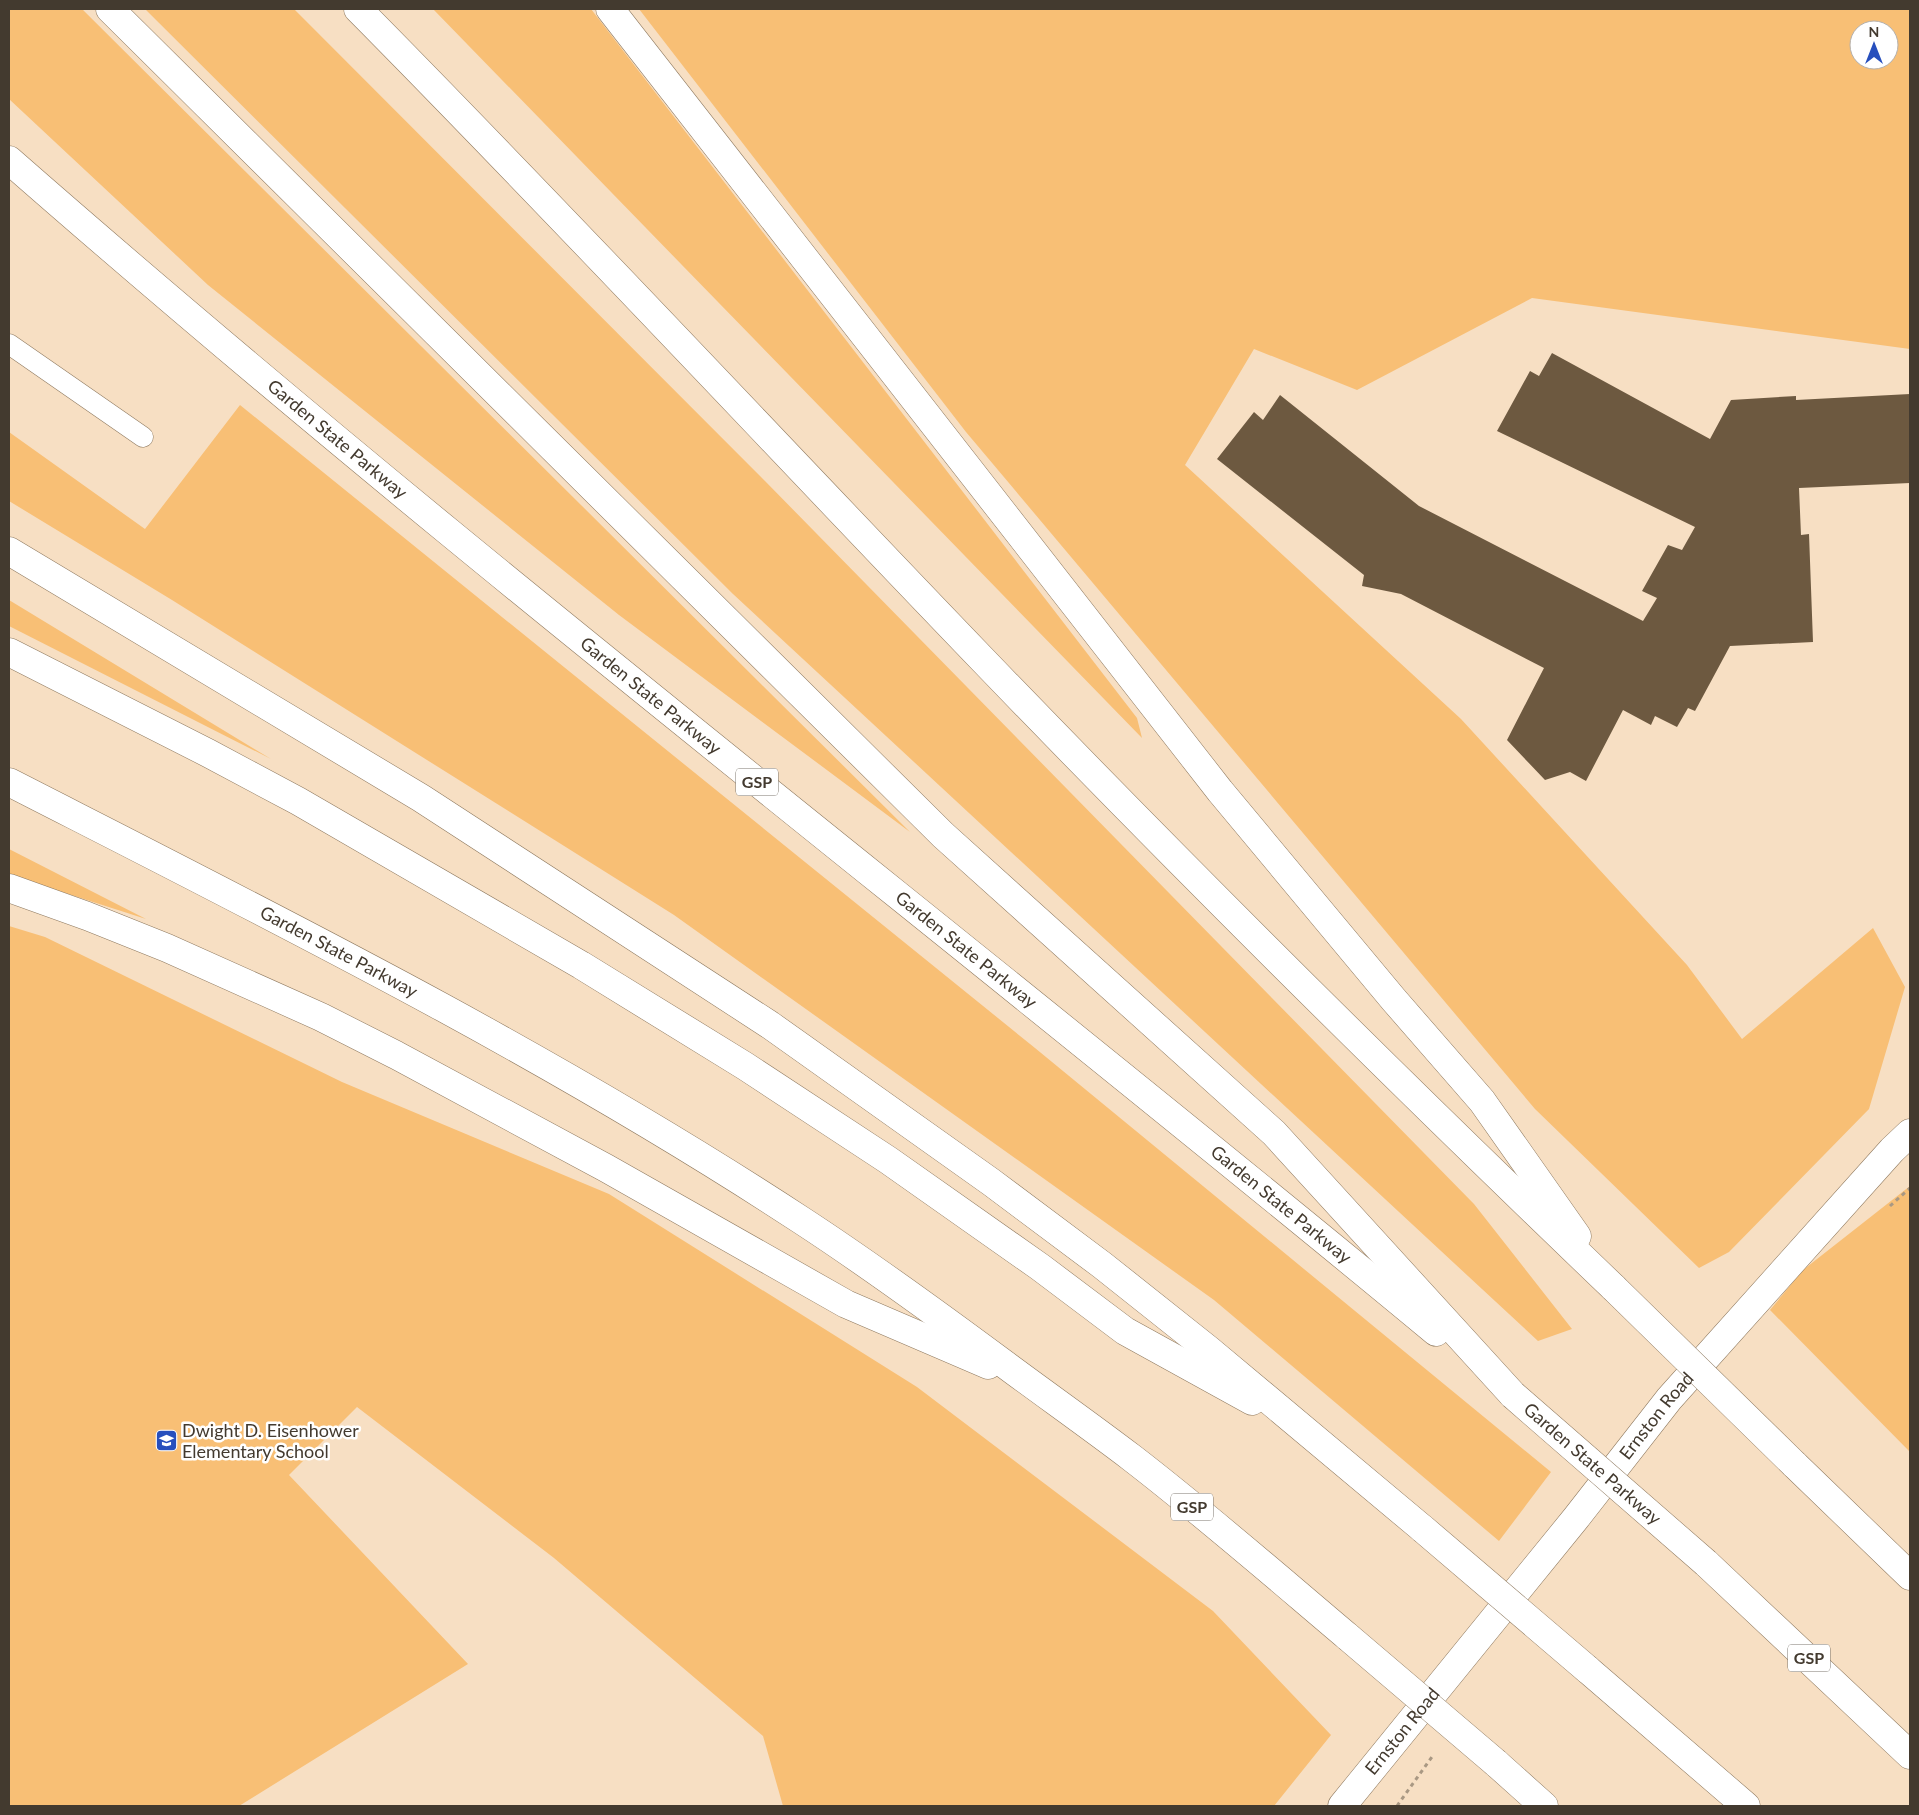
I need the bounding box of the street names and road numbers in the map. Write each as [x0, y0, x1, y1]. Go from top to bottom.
street label: Garden State Parkway [263, 374, 413, 504]
street label: Garden State Parkway [576, 632, 727, 759]
road number: GSP [736, 769, 778, 796]
street label: Garden State Parkway [892, 886, 1042, 1013]
street label: Garden State Parkway [257, 901, 422, 1002]
street label: Garden State Parkway [1207, 1140, 1357, 1268]
street label: Ernston Road [1614, 1367, 1698, 1463]
street label: Garden State Parkway [1520, 1397, 1667, 1529]
road number: GSP [1171, 1494, 1213, 1520]
road number: GSP [1788, 1645, 1830, 1672]
street label: Ernston Road [1360, 1683, 1444, 1779]

